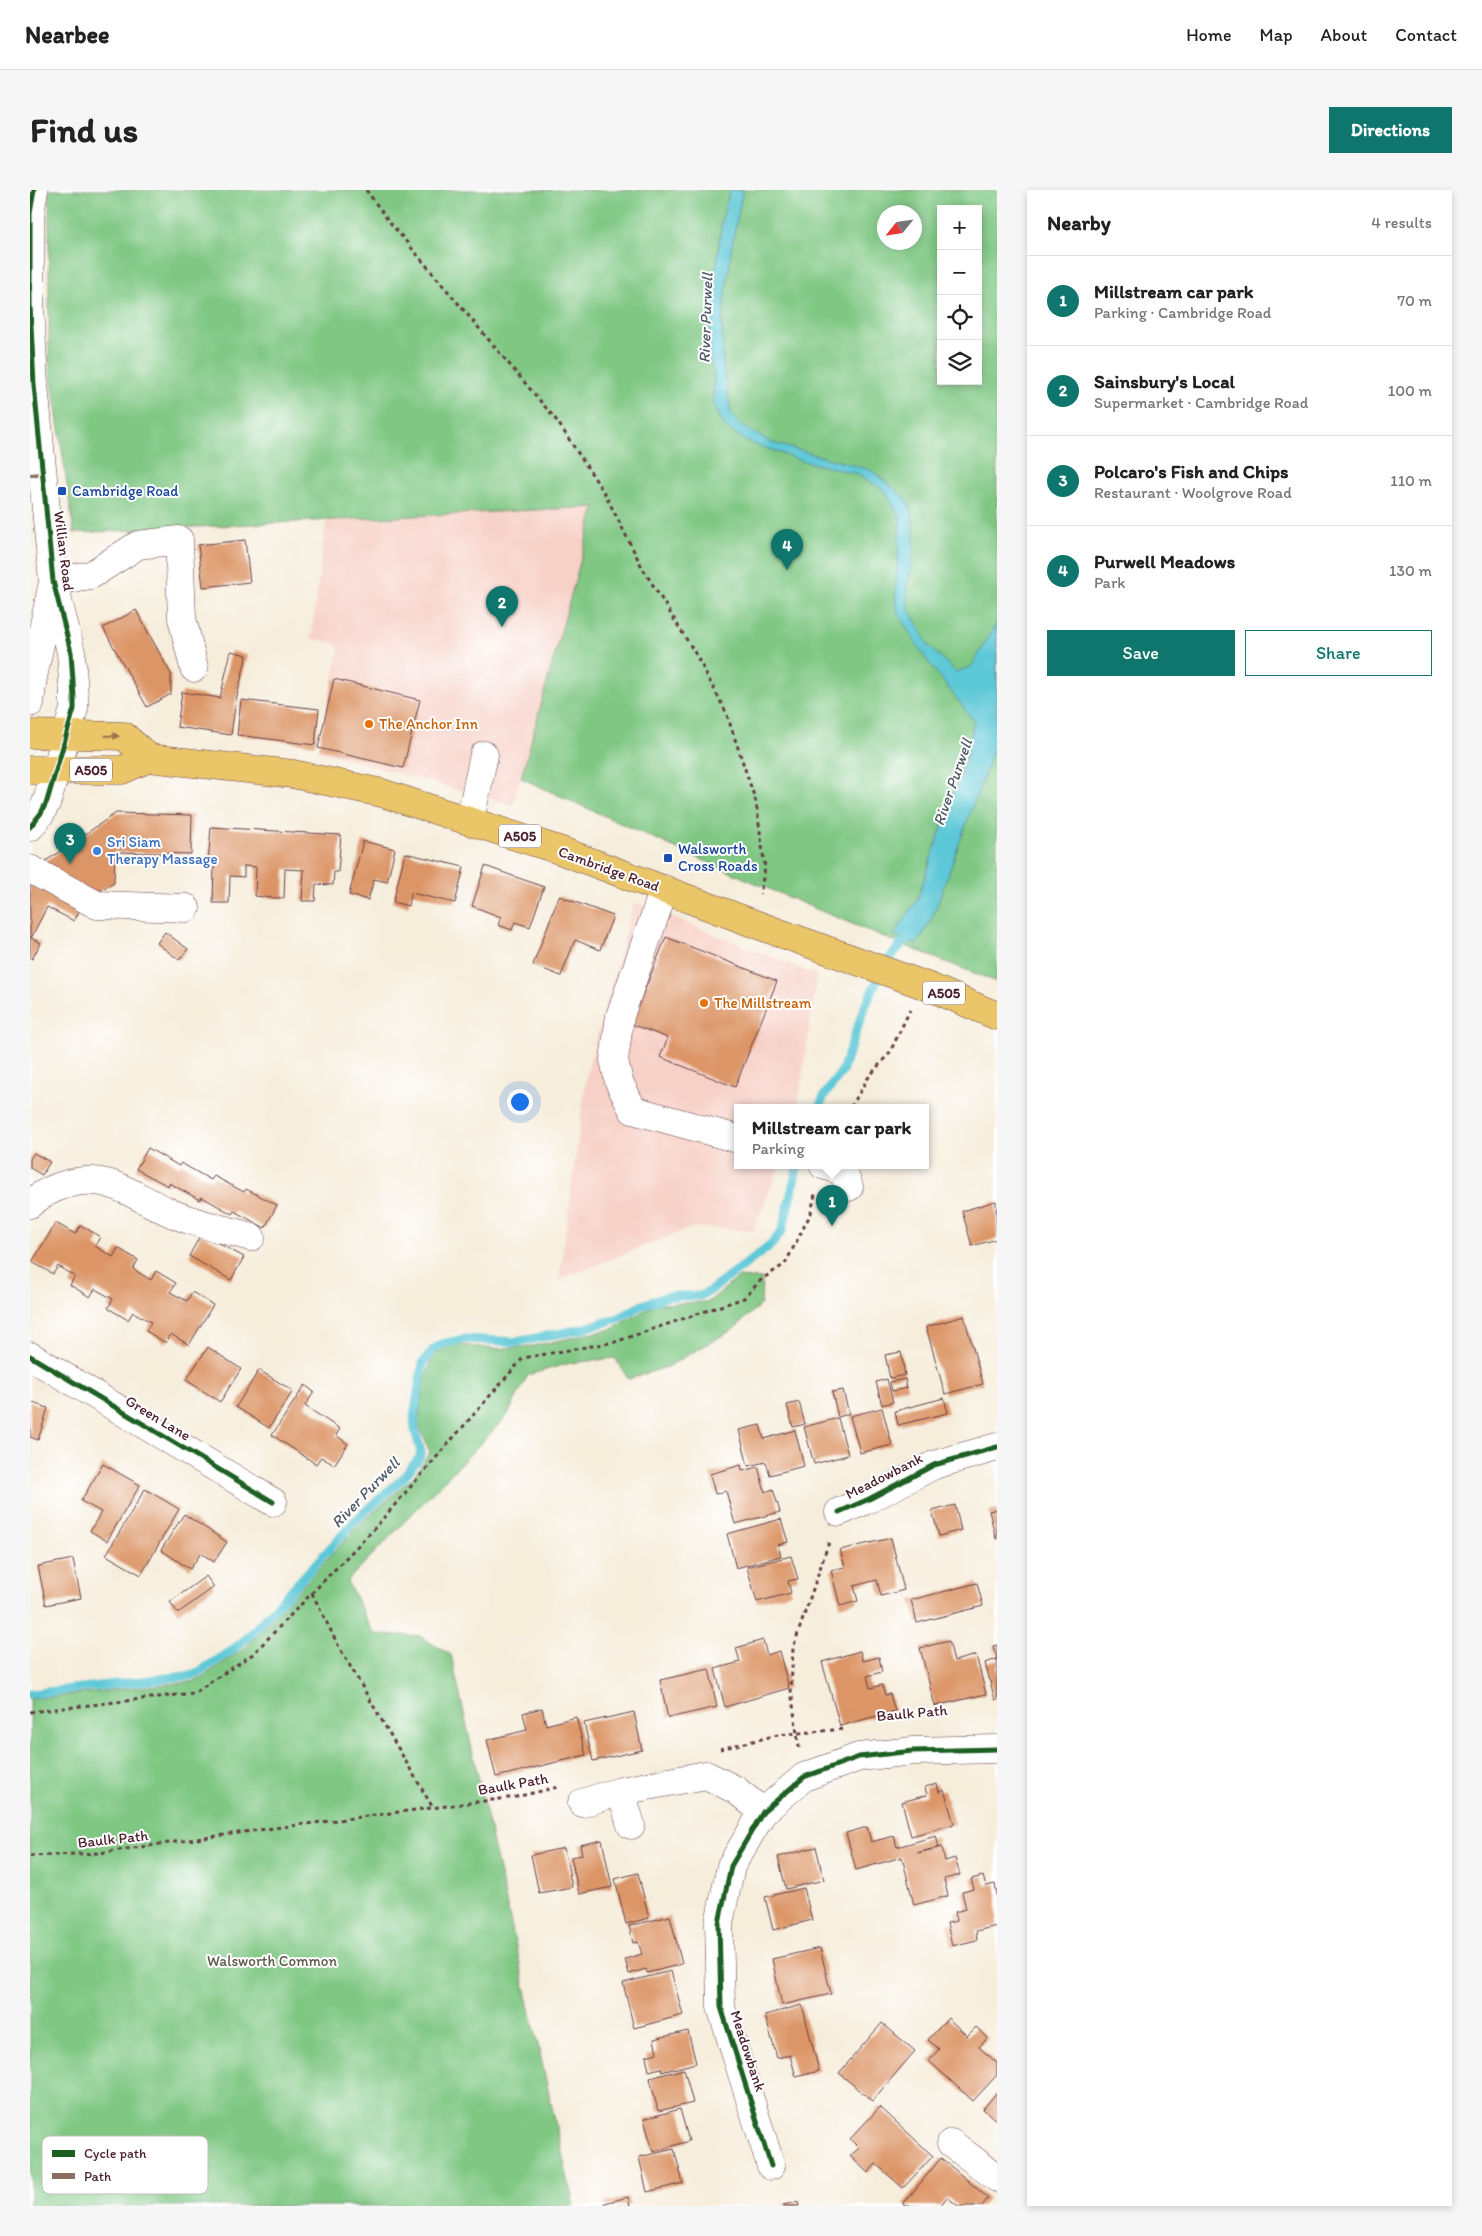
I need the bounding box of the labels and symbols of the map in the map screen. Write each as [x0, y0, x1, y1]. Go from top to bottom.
north arrow [877, 205, 922, 250]
water label: River Purwell [694, 271, 717, 364]
place label: Cambridge Road [72, 482, 178, 500]
marker: Cambridge Road [56, 485, 68, 497]
street label: Willian Road [50, 510, 78, 593]
pin: 4 [771, 529, 803, 570]
pin: 2 [486, 586, 518, 627]
place label: The Anchor Inn [379, 715, 478, 733]
marker: The Anchor Inn [363, 718, 375, 730]
one-way arrow [104, 732, 120, 740]
water label: River Purwell [929, 735, 977, 828]
road number: A505 [70, 758, 112, 782]
pin: 3 [54, 823, 86, 864]
road number: A505 [499, 824, 541, 848]
place label: Sri Siam Therapy Massage [107, 833, 218, 868]
place label: Walsworth Cross Roads [678, 840, 758, 875]
street label: Cambridge Road [556, 842, 662, 896]
marker: Sri Siam Therapy Massage [91, 845, 103, 857]
marker: Walsworth Cross Roads [662, 852, 674, 864]
road number: A505 [923, 981, 965, 1004]
place label: The Millstream [714, 994, 812, 1012]
marker: The Millstream [698, 997, 710, 1009]
your location [507, 1089, 533, 1115]
pin: 1 [816, 1185, 848, 1226]
street label: Green Lane [122, 1391, 194, 1445]
street label: Meadowbank [842, 1449, 926, 1503]
water label: River Purwell [327, 1452, 405, 1531]
street label: Baulk Path [876, 1701, 948, 1725]
street label: Baulk Path [476, 1769, 550, 1799]
street label: Baulk Path [77, 1826, 149, 1852]
park label: Walsworth Common [207, 1952, 337, 1970]
street label: Meadowbank [726, 2008, 770, 2094]
legend [42, 2136, 208, 2194]
text: Cycle path [84, 2145, 147, 2162]
text: Path [84, 2168, 111, 2185]

